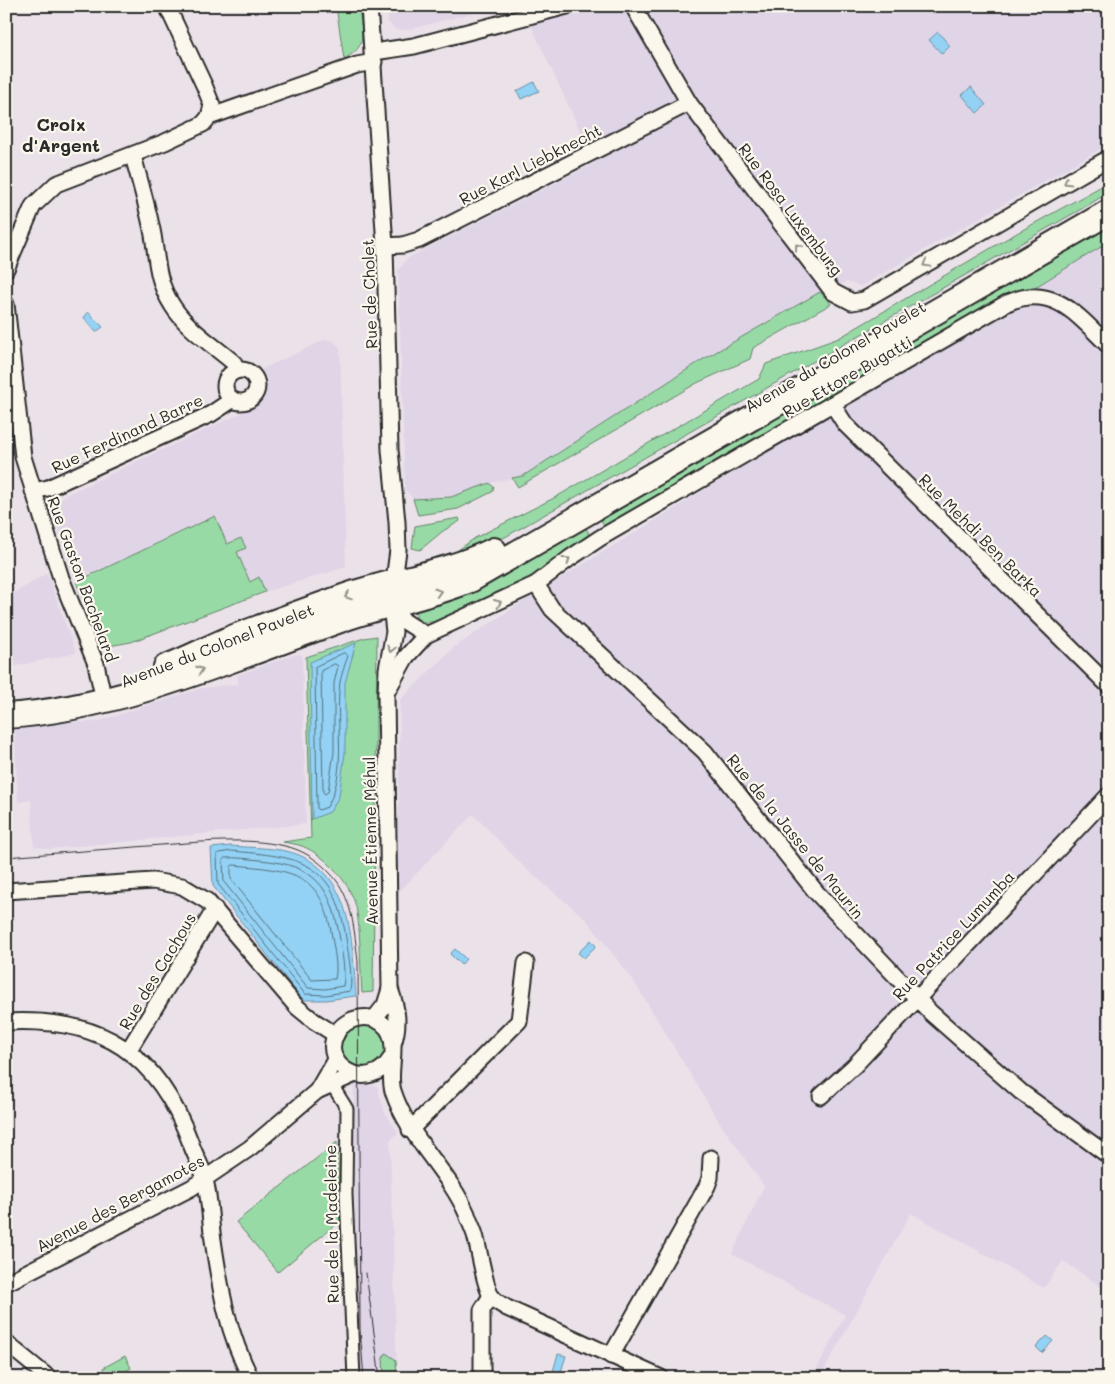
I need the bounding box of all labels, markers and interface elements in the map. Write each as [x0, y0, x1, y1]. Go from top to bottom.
district label: Croix d'Argent [22, 112, 100, 157]
street label: Rue Karl Liebknecht [455, 119, 605, 209]
street label: Rue Rosa Luxemburg [734, 138, 848, 280]
one-way arrow [1063, 176, 1072, 186]
street label: Rue de Cholet [357, 239, 381, 349]
one-way arrow [796, 244, 804, 253]
one-way arrow [923, 258, 932, 268]
street label: Avenue du Colonel Pavelet [741, 295, 929, 417]
street label: Rue Ettore Bugatti [778, 330, 916, 422]
street label: Rue Ferdinand Barre [48, 389, 206, 477]
street label: Rue Mehdi Ben Barka [915, 469, 1047, 601]
street label: Rue Gaston Bachelard [43, 493, 123, 665]
one-way arrow [561, 557, 571, 566]
one-way arrow [433, 587, 442, 598]
one-way arrow [344, 590, 352, 600]
street label: Avenue du Colonel Pavelet [117, 598, 317, 692]
one-way arrow [493, 598, 502, 609]
one-way arrow [386, 645, 397, 654]
one-way arrow [195, 666, 204, 676]
street label: Rue de la Jasse de Maurin [723, 749, 869, 923]
street label: Avenue Étienne Méhul [358, 756, 382, 926]
street label: Rue Patrice Lumumba [887, 866, 1019, 1004]
street label: Rue des Cachous [114, 909, 200, 1033]
street label: Rue de la Madeleine [319, 1144, 343, 1304]
street label: Avenue des Bergamotes [32, 1150, 208, 1256]

